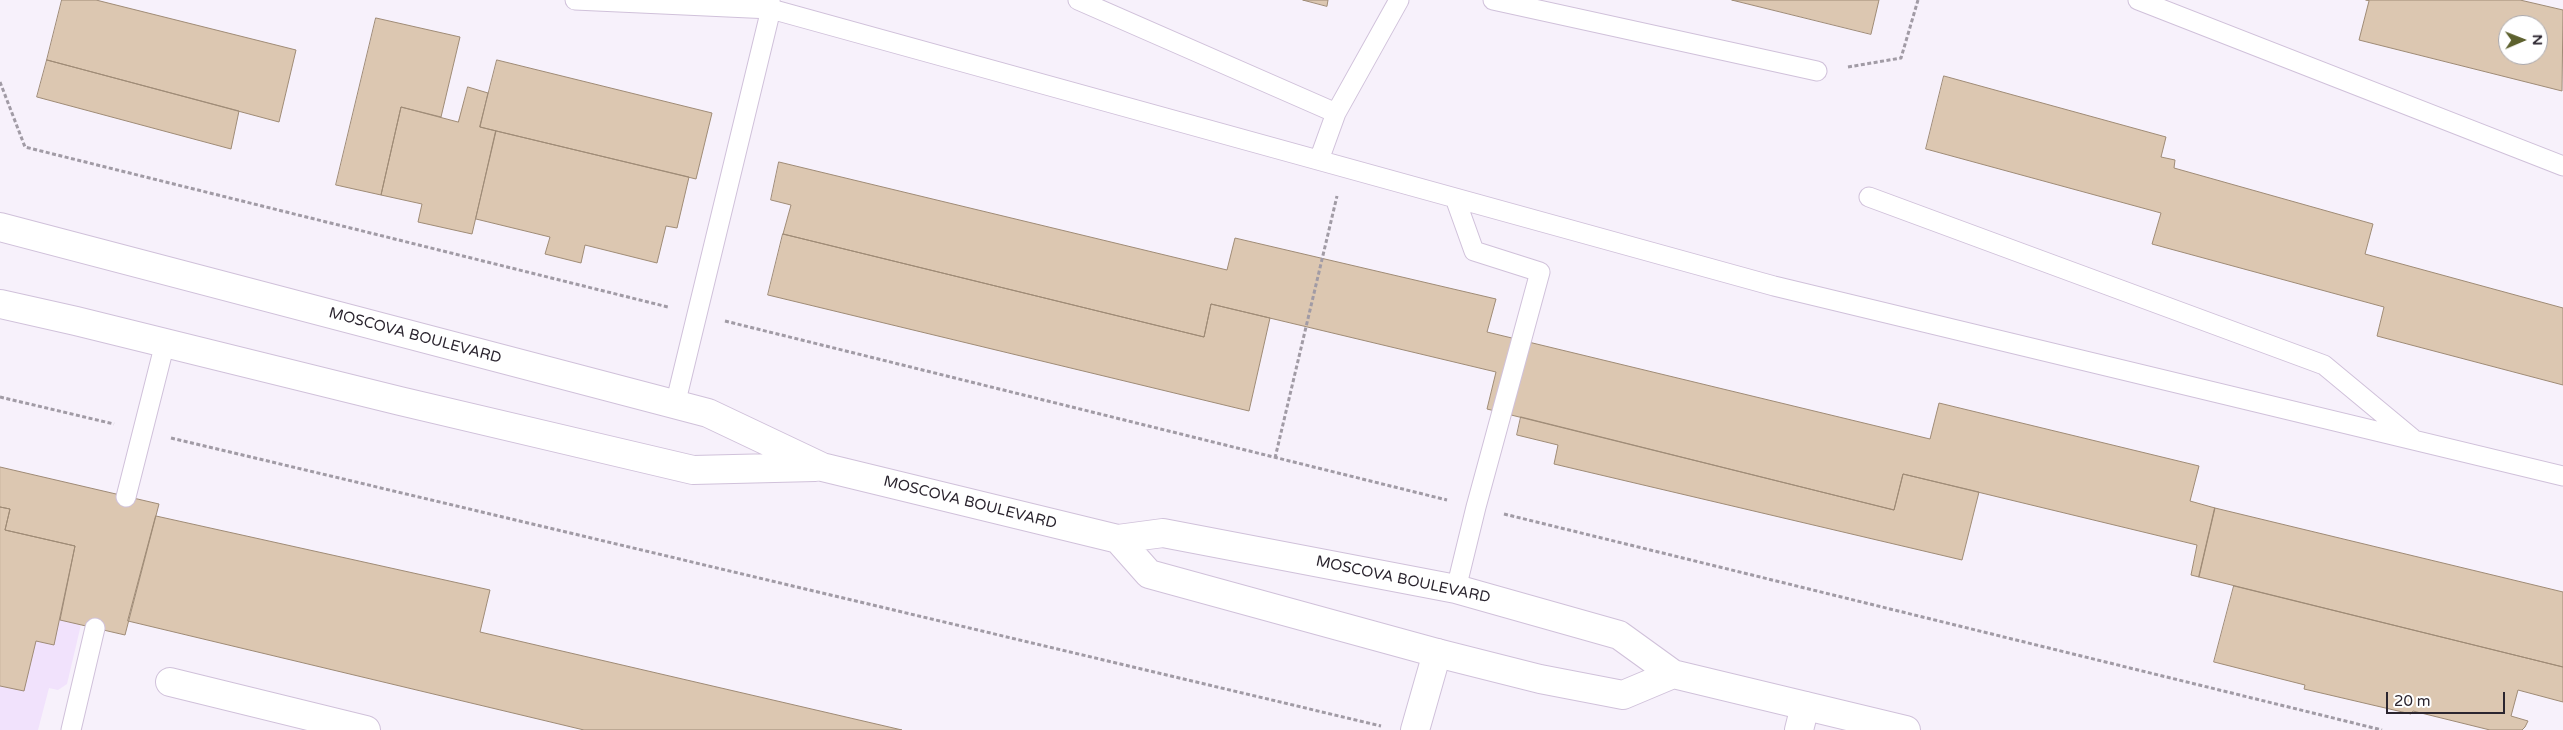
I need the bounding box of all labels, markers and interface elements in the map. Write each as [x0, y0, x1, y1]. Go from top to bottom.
north arrow [2498, 15, 2548, 65]
text: N [2529, 34, 2546, 46]
street label: MOSCOVA BOULEVARD [327, 304, 503, 368]
street label: MOSCOVA BOULEVARD [882, 473, 1058, 533]
street label: MOSCOVA BOULEVARD [1314, 553, 1492, 607]
scale bar [2388, 682, 2507, 714]
text: 20 m [2394, 692, 2431, 710]

